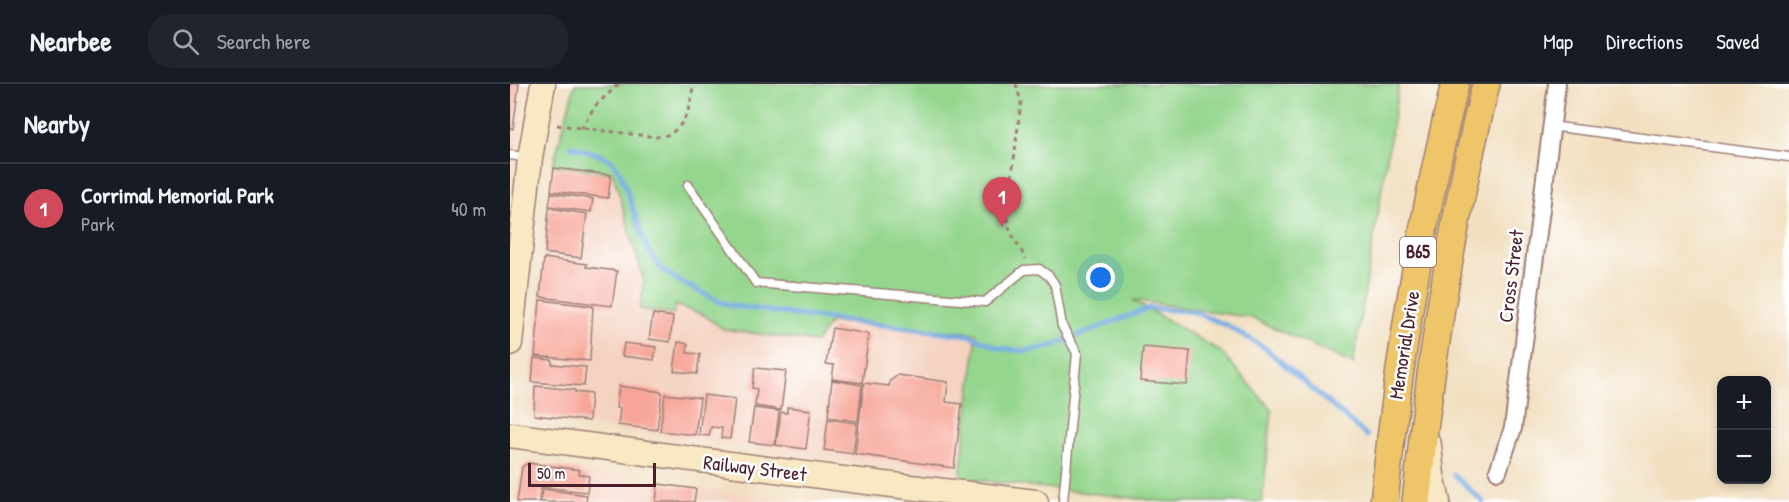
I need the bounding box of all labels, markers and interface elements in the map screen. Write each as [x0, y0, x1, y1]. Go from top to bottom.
search box [148, 14, 568, 68]
text: Nearbee [30, 22, 112, 60]
icon: search [169, 25, 202, 58]
text: Search here [217, 26, 311, 56]
text: Map [1543, 27, 1573, 56]
text: Directions [1606, 27, 1683, 56]
text: Saved [1716, 27, 1759, 56]
text: Nearby [24, 106, 90, 141]
pin: 1 [982, 178, 1022, 227]
text: Corrimal Memorial Park [81, 180, 274, 210]
text: 1 [40, 195, 47, 222]
text: 40 m [451, 195, 486, 222]
text: Park [81, 210, 114, 237]
street label: Cross Street [1491, 227, 1530, 324]
road number: B65 [1400, 237, 1436, 267]
your location [1086, 263, 1115, 292]
street label: Memorial Drive [1382, 289, 1425, 401]
map controls [1717, 376, 1771, 484]
button: + [1717, 376, 1771, 430]
button: − [1717, 430, 1771, 484]
street label: Railway Street [702, 448, 809, 487]
scale bar [528, 460, 656, 488]
text: 50 m [537, 462, 566, 484]

